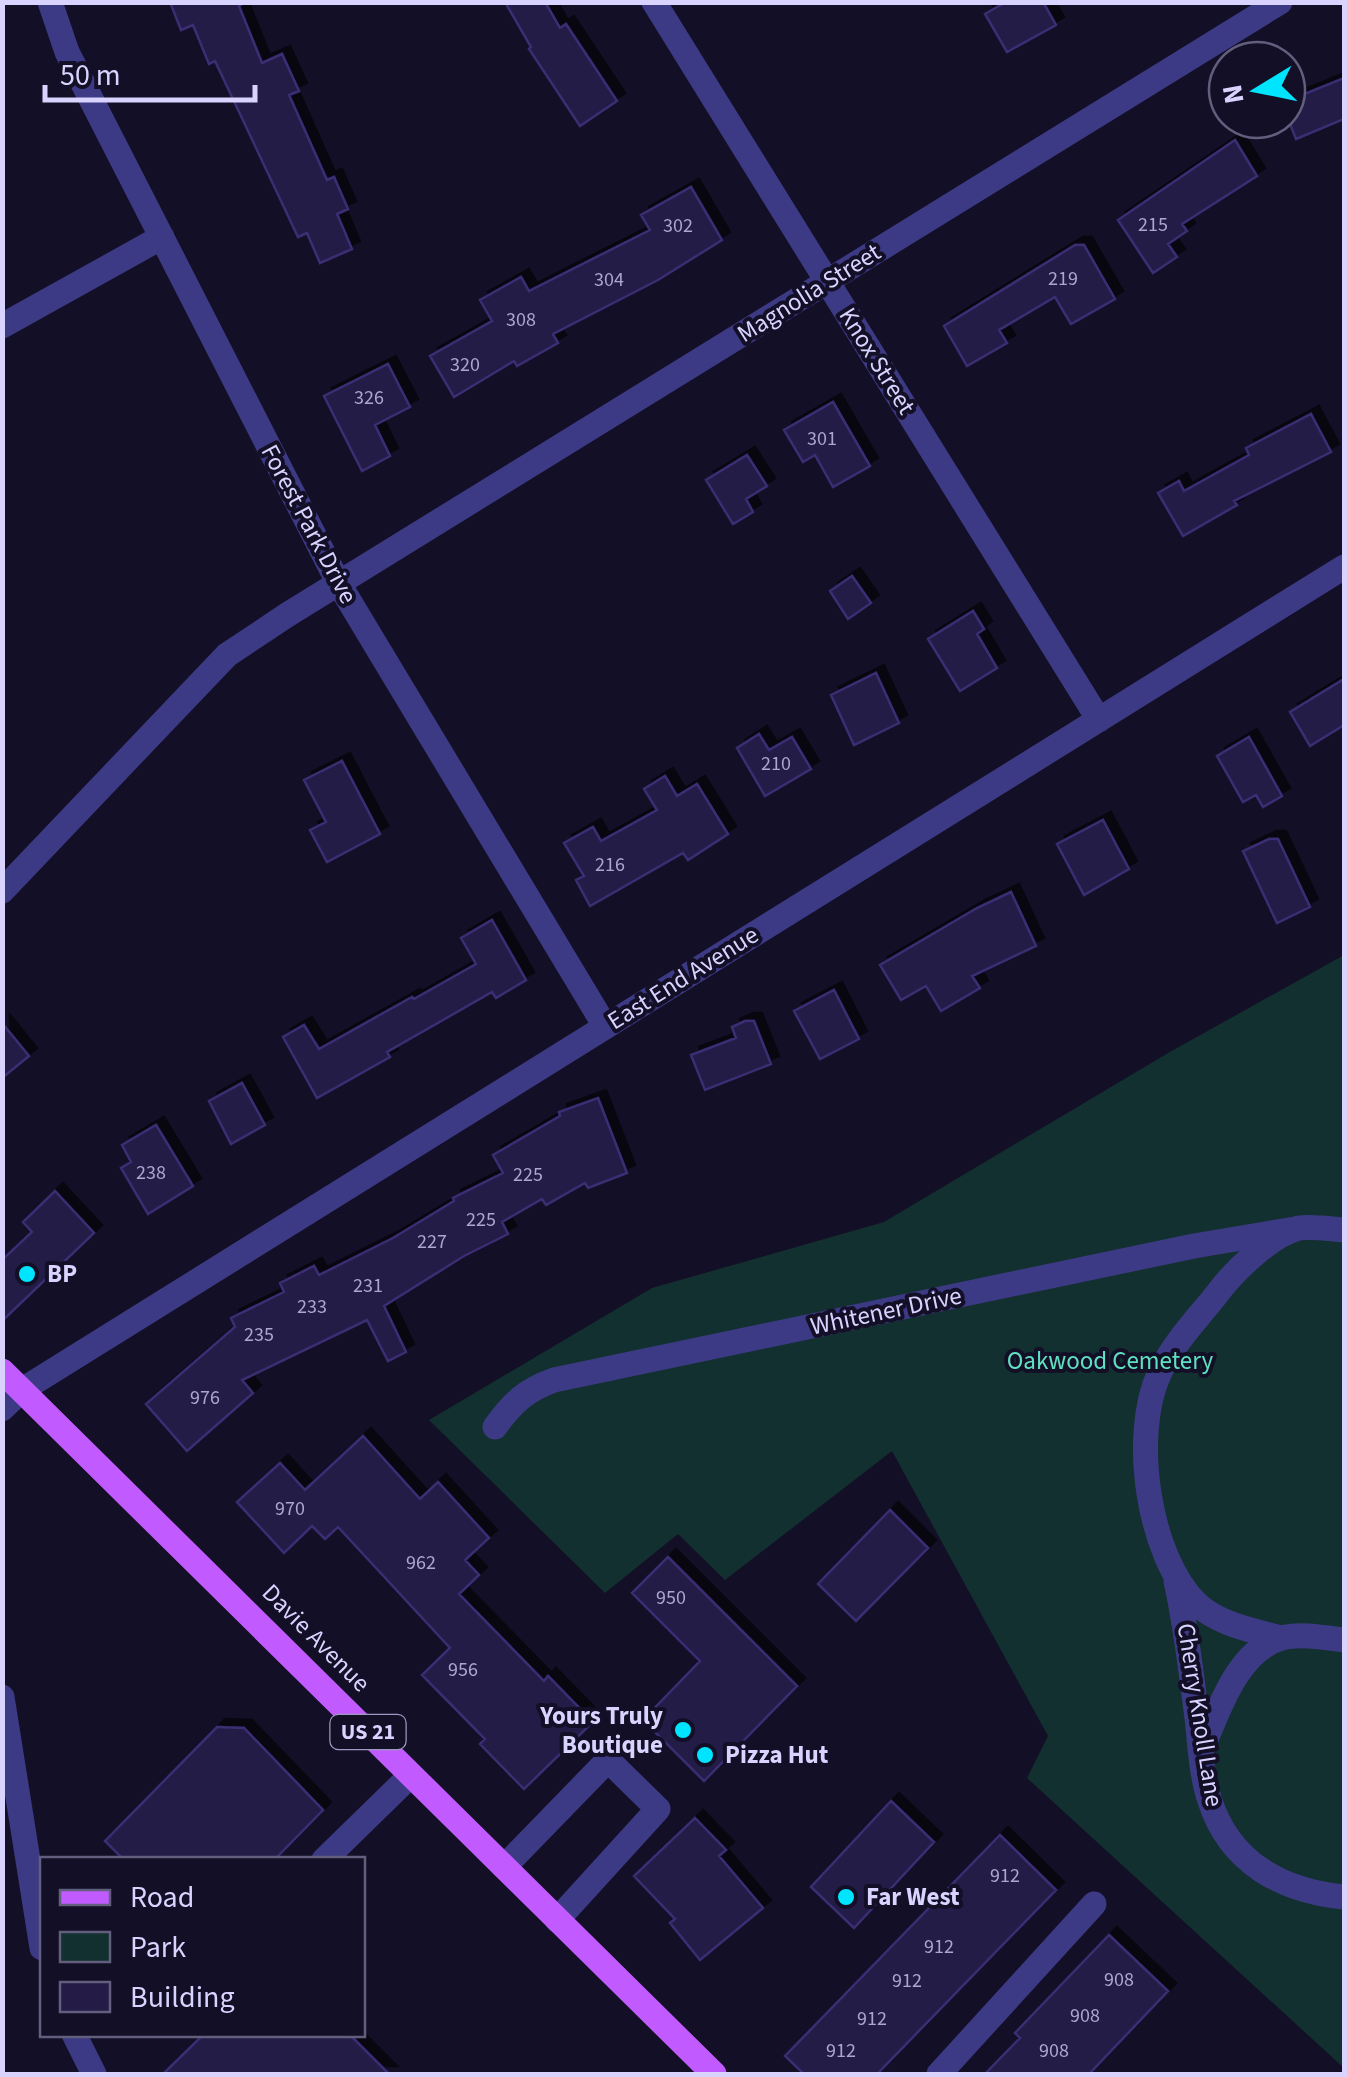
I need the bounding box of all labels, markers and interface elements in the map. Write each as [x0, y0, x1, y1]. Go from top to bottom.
scale bar [45, 40, 255, 102]
north arrow [1207, 40, 1307, 140]
text: 50 m [60, 54, 121, 97]
text: N [1212, 82, 1255, 107]
house number: 215 [1138, 211, 1168, 239]
house number: 302 [663, 212, 693, 240]
street label: Magnolia Street [730, 234, 888, 352]
house number: 219 [1048, 265, 1078, 293]
house number: 304 [594, 266, 624, 294]
street label: Knox Street [830, 301, 924, 422]
house number: 308 [506, 306, 536, 334]
house number: 320 [450, 351, 480, 379]
house number: 326 [354, 384, 384, 412]
house number: 301 [807, 425, 837, 453]
street label: Forest Park Drive [252, 438, 366, 610]
house number: 210 [761, 750, 791, 778]
house number: 216 [595, 851, 625, 879]
street label: East End Avenue [601, 917, 765, 1039]
house number: 238 [136, 1159, 166, 1187]
house number: 225 [513, 1161, 543, 1189]
house number: 225 [466, 1206, 496, 1234]
house number: 227 [417, 1228, 447, 1256]
place label: BP [47, 1256, 77, 1292]
marker: BP [16, 1263, 38, 1285]
house number: 231 [353, 1272, 383, 1300]
street label: Whitener Drive [807, 1277, 965, 1345]
house number: 233 [297, 1293, 327, 1321]
house number: 235 [244, 1321, 274, 1349]
park label: Oakwood Cemetery [1007, 1343, 1214, 1379]
house number: 976 [190, 1384, 220, 1412]
house number: 970 [275, 1495, 305, 1523]
house number: 962 [406, 1549, 436, 1577]
street label: Davie Avenue [254, 1576, 378, 1700]
house number: 950 [656, 1584, 686, 1612]
street label: Cherry Knoll Lane [1168, 1621, 1232, 1809]
house number: 956 [448, 1656, 478, 1684]
place label: Yours Truly Boutique [539, 1698, 663, 1763]
road number: US 21 [330, 1715, 406, 1749]
marker: Yours Truly Boutique [672, 1719, 694, 1741]
place label: Pizza Hut [725, 1737, 829, 1773]
marker: Pizza Hut [694, 1744, 716, 1766]
legend [40, 1857, 365, 2037]
house number: 912 [990, 1862, 1020, 1890]
text: Road [130, 1876, 194, 1919]
place label: Far West [866, 1879, 960, 1915]
marker: Far West [835, 1886, 857, 1908]
text: Park [130, 1926, 186, 1969]
house number: 912 [924, 1933, 954, 1961]
house number: 908 [1104, 1966, 1134, 1994]
house number: 912 [892, 1967, 922, 1995]
text: Building [130, 1976, 235, 2019]
house number: 908 [1070, 2002, 1100, 2030]
house number: 912 [857, 2005, 887, 2033]
house number: 912 [826, 2037, 856, 2065]
house number: 908 [1039, 2037, 1069, 2065]

